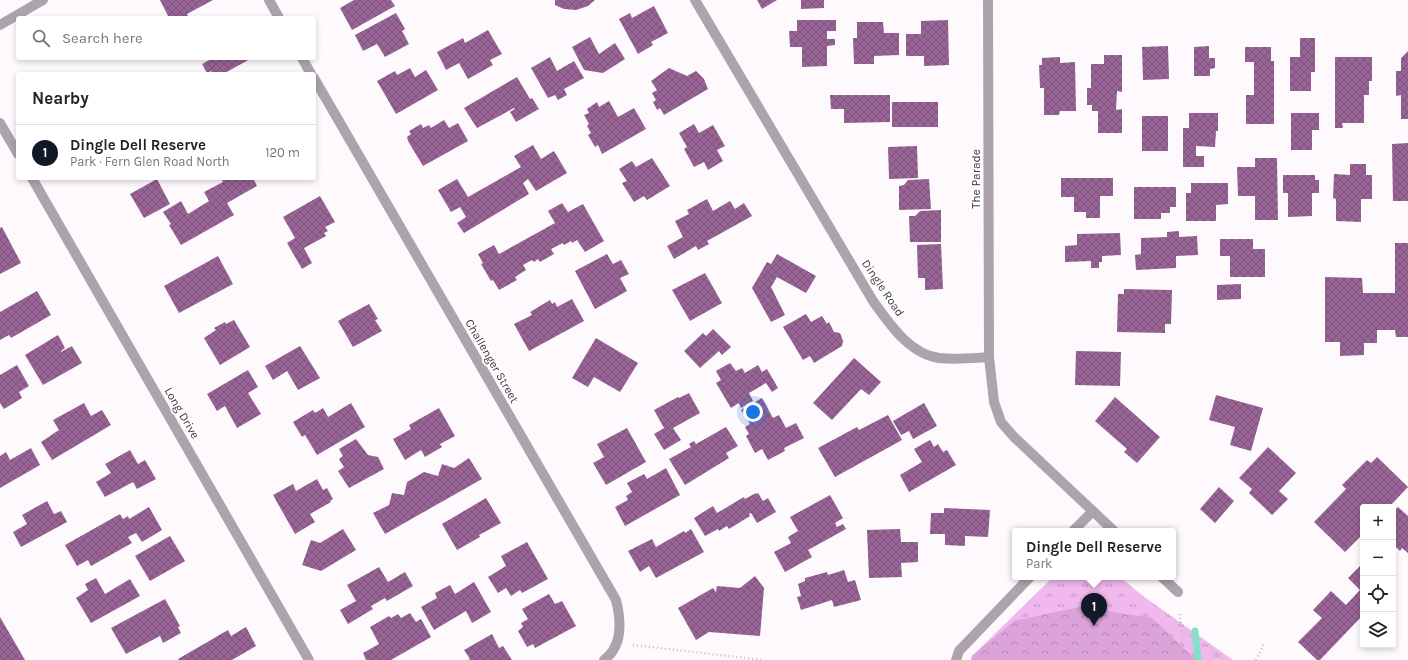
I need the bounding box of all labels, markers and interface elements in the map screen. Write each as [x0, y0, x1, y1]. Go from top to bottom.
search box [16, 16, 316, 60]
icon: search [30, 27, 52, 49]
text: Search here [62, 29, 143, 47]
text: Nearby [32, 88, 89, 108]
text: Dingle Dell Reserve [70, 136, 206, 154]
text: 1 [43, 145, 47, 160]
text: 120 m [265, 145, 300, 160]
street label: The Parade [969, 149, 983, 209]
text: Park · Fern Glen Road North [70, 154, 230, 169]
street label: Dingle Road [859, 257, 907, 319]
street label: Challenger Street [462, 317, 522, 406]
street label: Long Drive [162, 385, 202, 441]
your location [743, 402, 763, 422]
map controls [1360, 504, 1396, 648]
button: + [1360, 504, 1396, 540]
popup [1012, 528, 1176, 580]
text: Dingle Dell Reserve [1026, 538, 1162, 556]
button: − [1360, 540, 1396, 576]
text: Park [1026, 556, 1052, 571]
button: locate [1360, 576, 1396, 612]
pin: 1 [1081, 593, 1107, 626]
button: layers [1360, 612, 1396, 648]

